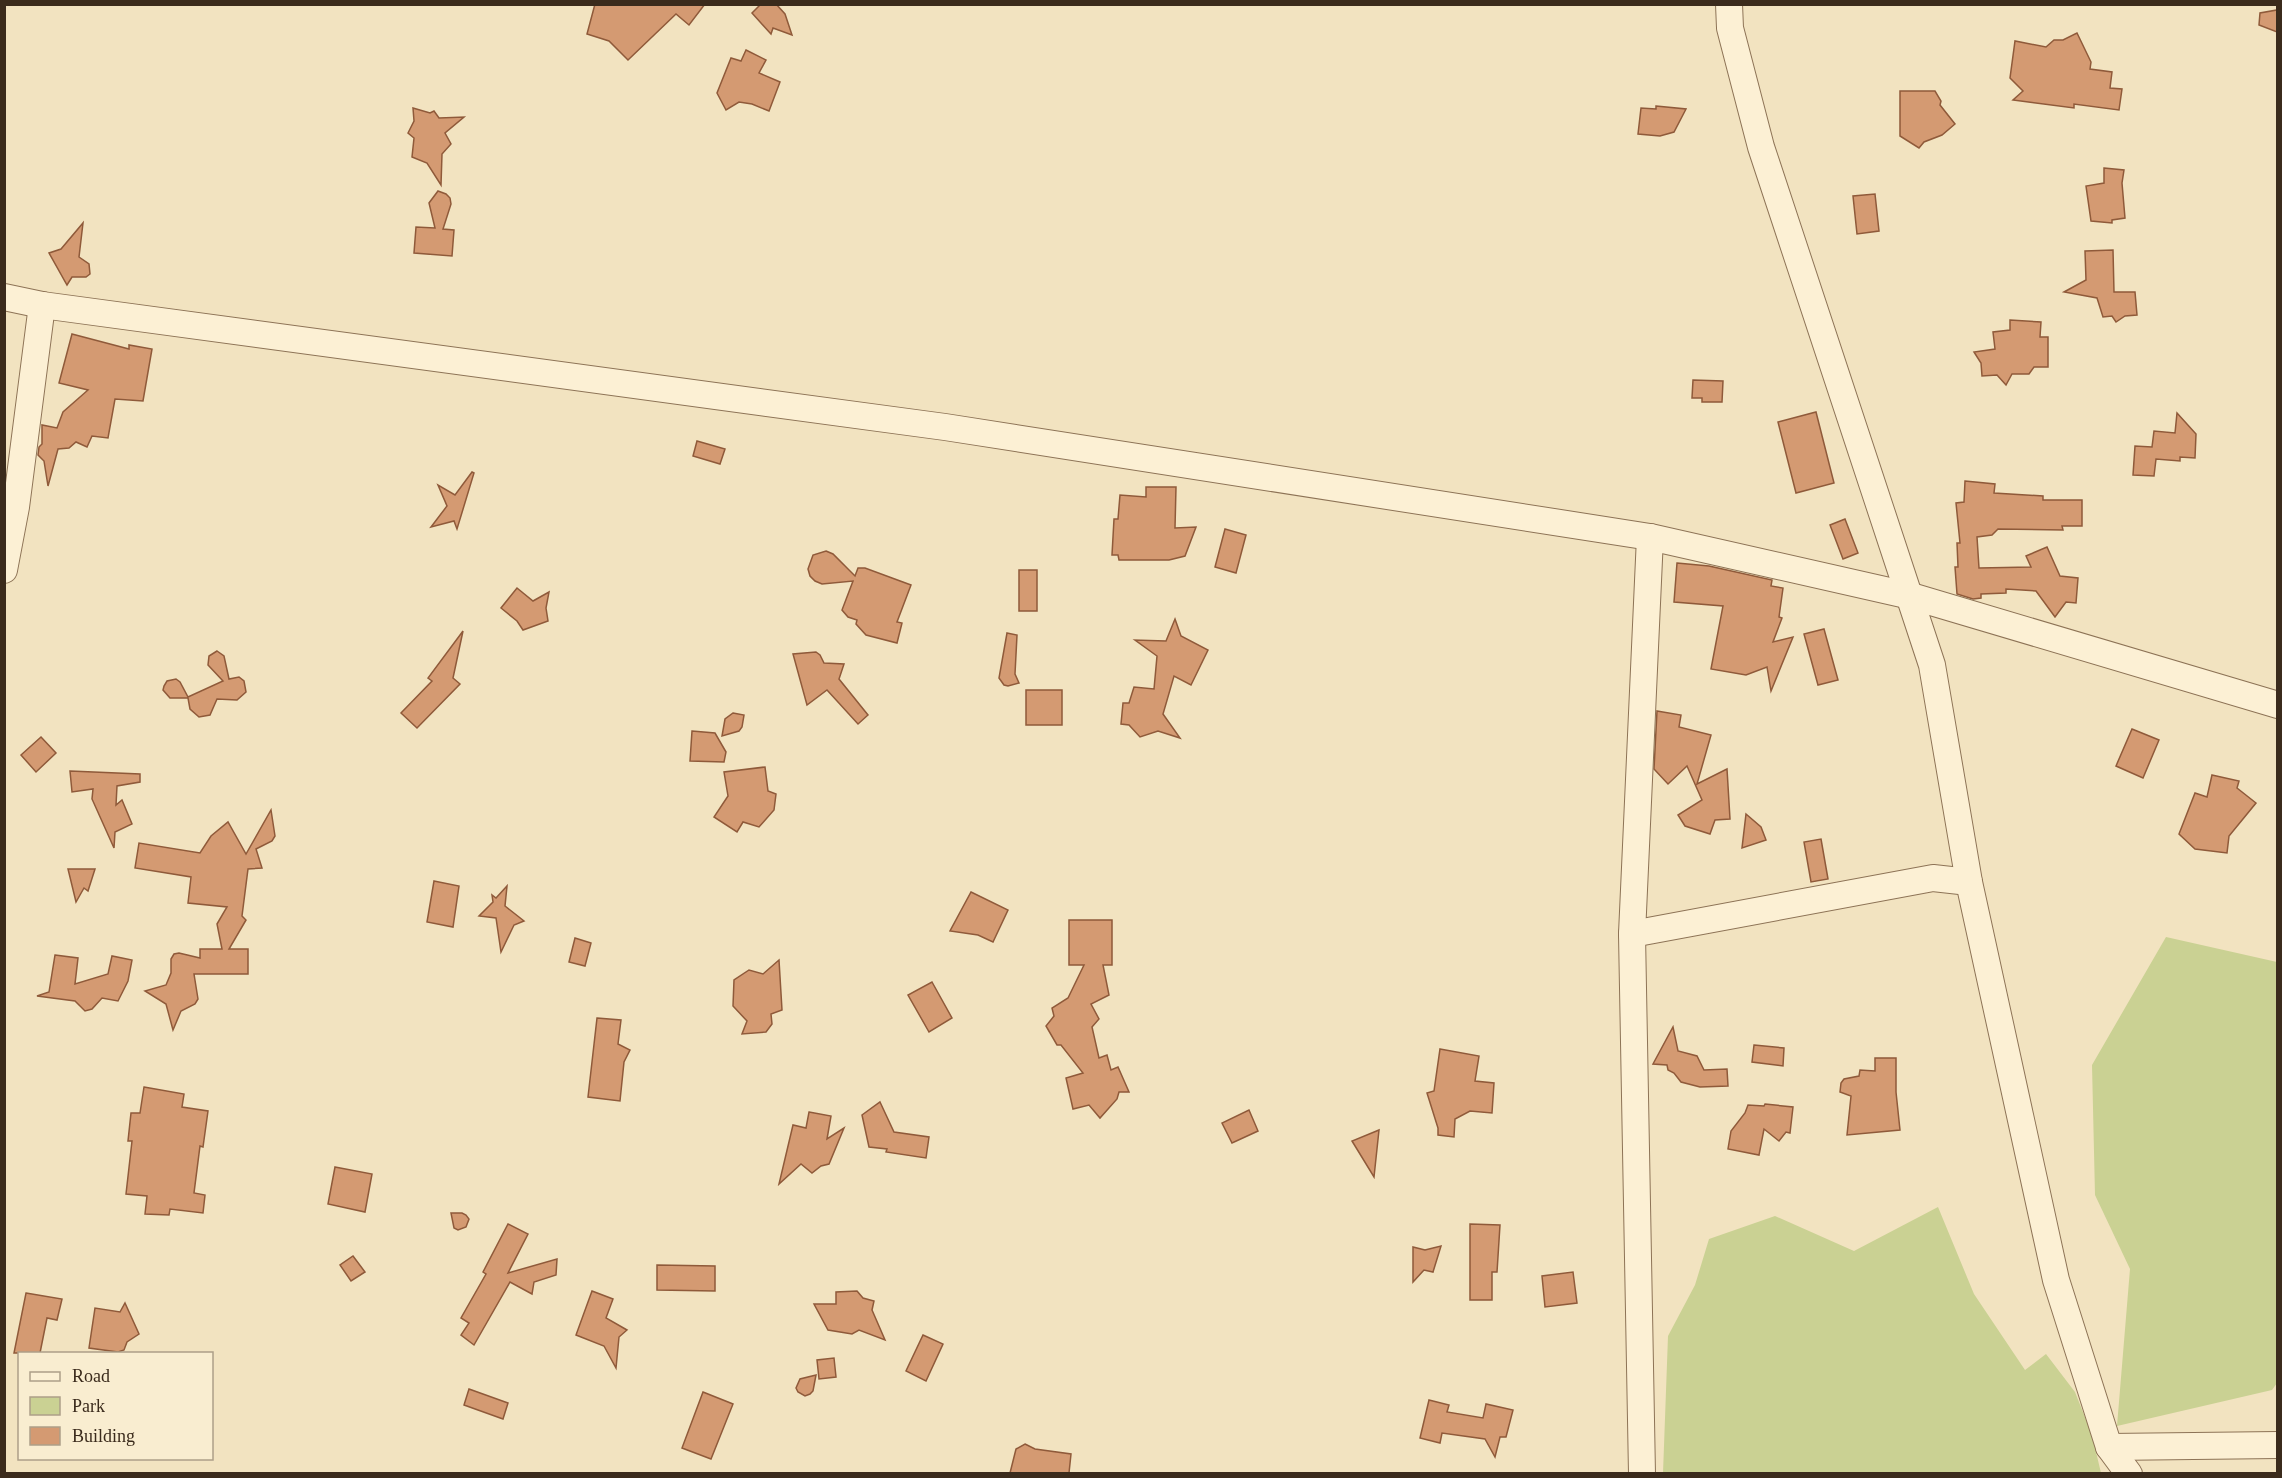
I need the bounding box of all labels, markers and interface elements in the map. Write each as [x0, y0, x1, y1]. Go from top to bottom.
legend [18, 1352, 213, 1460]
text: Road [72, 1366, 110, 1386]
text: Park [72, 1396, 105, 1416]
text: Building [72, 1426, 135, 1446]

